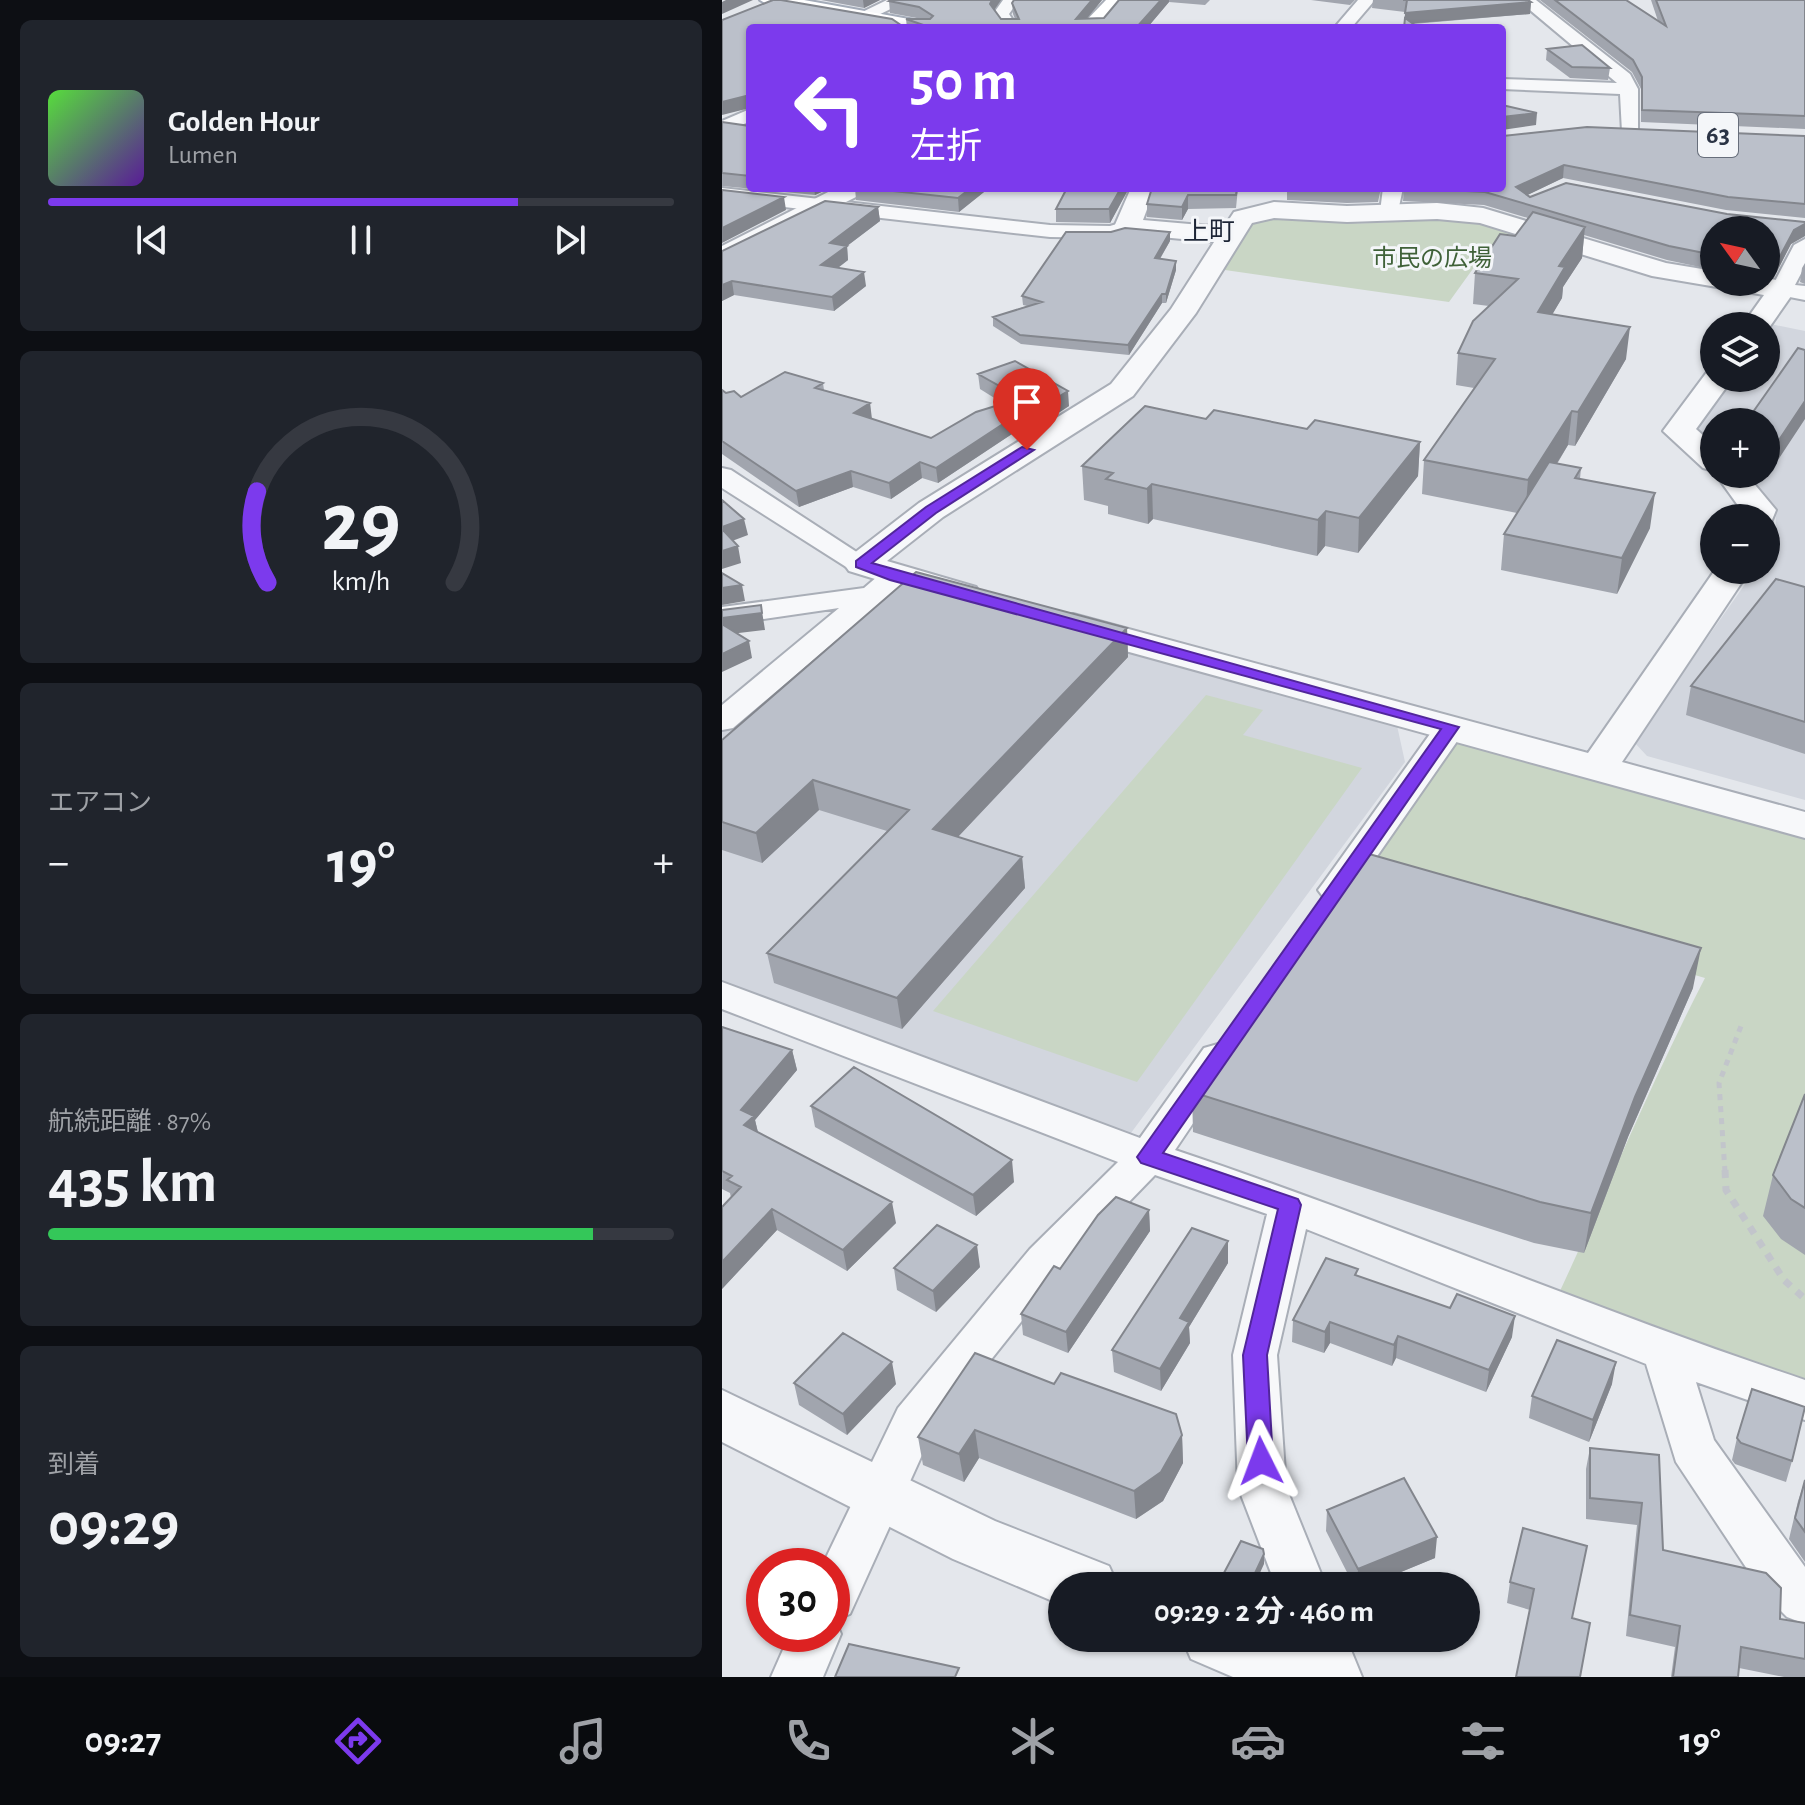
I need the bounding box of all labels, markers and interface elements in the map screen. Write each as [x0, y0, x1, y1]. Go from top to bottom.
text: 50 m [910, 54, 1017, 110]
icon: left [778, 56, 882, 160]
text: Golden Hour [168, 107, 320, 137]
road number: 63 [1698, 113, 1738, 157]
text: 左折 [910, 129, 982, 165]
text: Lumen [168, 142, 238, 168]
north arrow [1700, 216, 1780, 296]
map controls [1700, 216, 1780, 584]
icon: previous [130, 218, 174, 262]
icon: pause [339, 218, 383, 262]
icon: next [548, 218, 592, 262]
district label: 上町 [1183, 218, 1235, 245]
park label: 市民の広場 [1372, 245, 1492, 271]
button: layers [1700, 312, 1780, 392]
pin [993, 368, 1061, 450]
icon: arrive [1005, 380, 1049, 424]
button: + [1700, 408, 1780, 488]
text: 29 [321, 482, 401, 566]
button: − [1700, 504, 1780, 584]
text: km/h [332, 567, 390, 596]
text: エアコン [48, 790, 152, 816]
text: 19° [327, 834, 395, 894]
text: − [48, 841, 69, 885]
text: + [653, 841, 674, 885]
text: 航続距離 · 87% [48, 1109, 211, 1135]
text: 435 km [48, 1153, 217, 1213]
position arrow [1219, 1419, 1303, 1503]
text: 到着 [48, 1452, 100, 1478]
text: 09:29 [48, 1496, 179, 1556]
speed limit sign: 30 [746, 1548, 850, 1652]
text: 09:29 · 2 分 · 460 m [1154, 1597, 1374, 1627]
icon: directions [330, 1713, 386, 1769]
icon: music [555, 1713, 611, 1769]
icon: phone [780, 1713, 836, 1769]
icon: climate [1005, 1713, 1061, 1769]
icon: car [1230, 1713, 1286, 1769]
icon: filters [1455, 1713, 1511, 1769]
text: 09:27 [84, 1723, 161, 1759]
text: 19° [1680, 1723, 1720, 1759]

